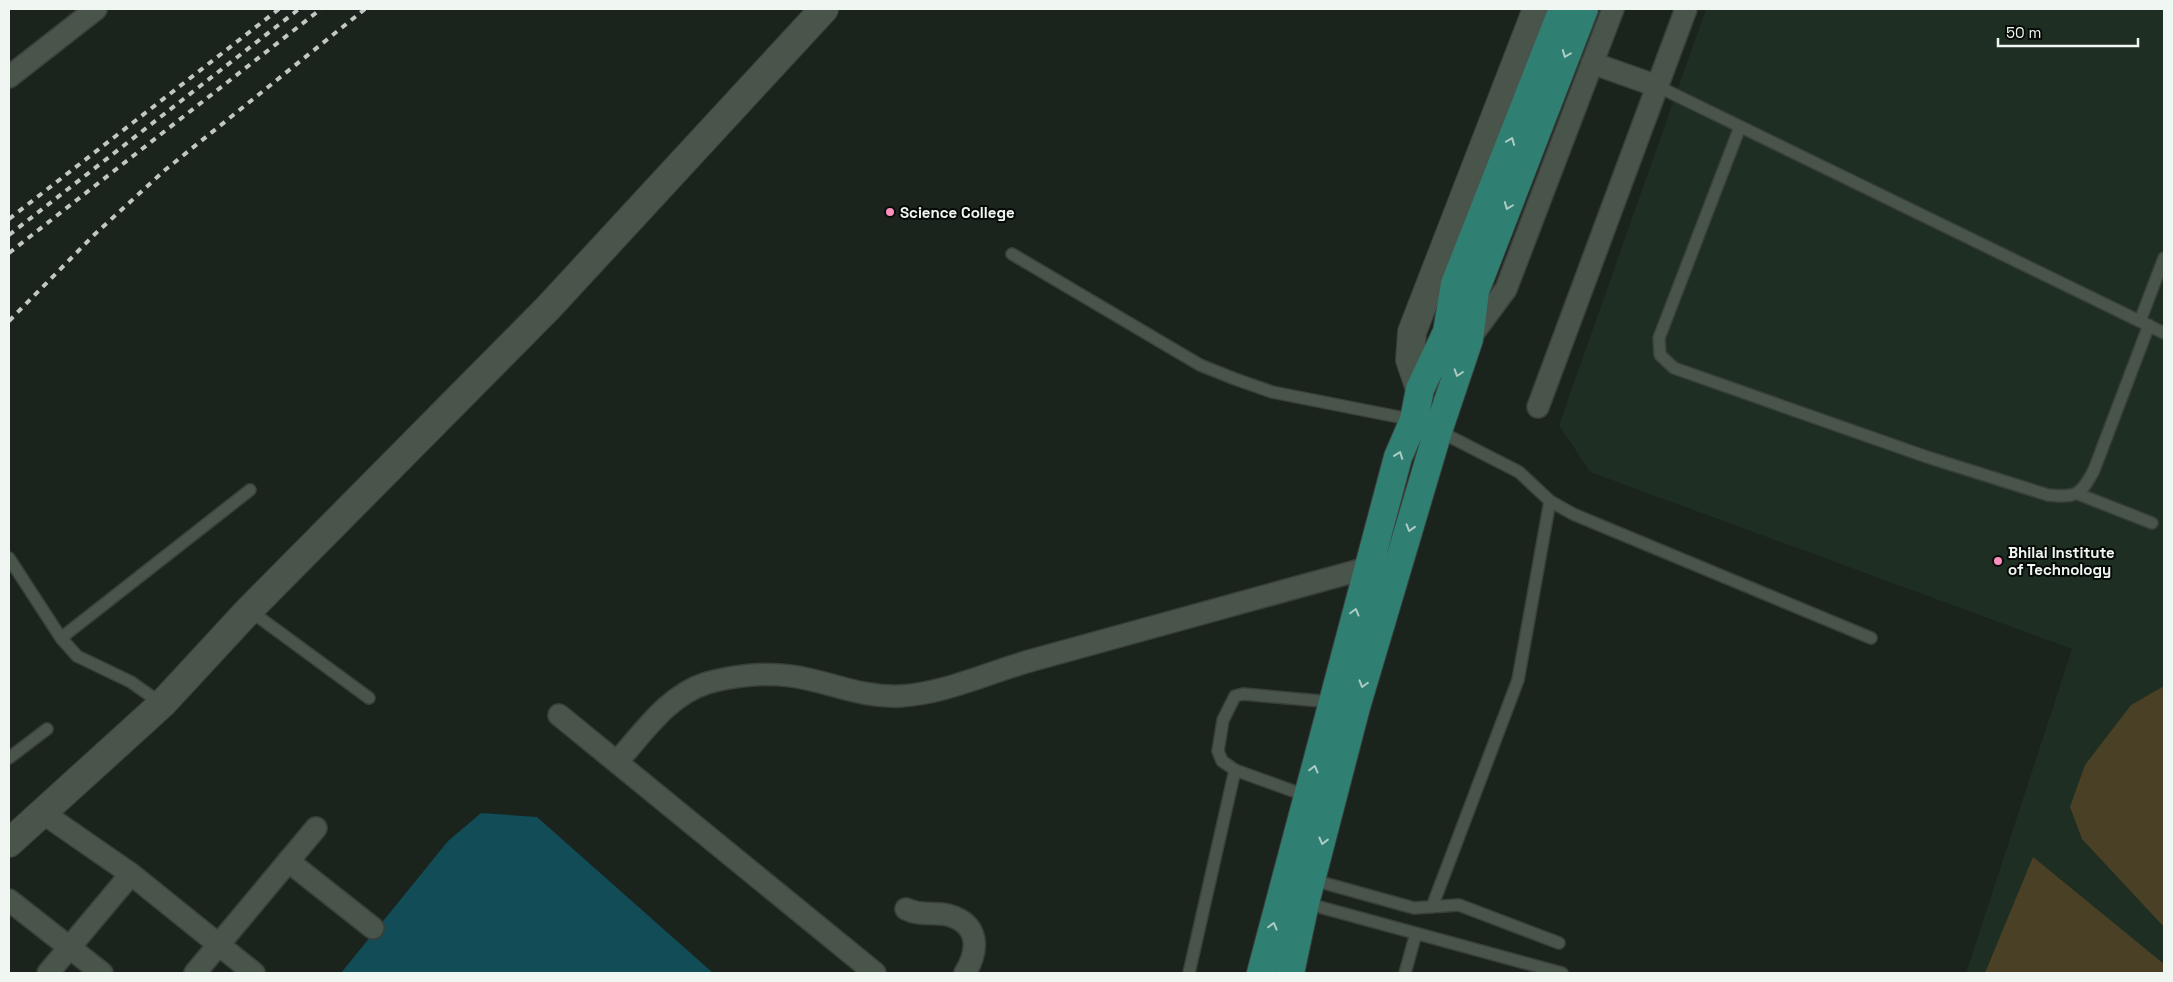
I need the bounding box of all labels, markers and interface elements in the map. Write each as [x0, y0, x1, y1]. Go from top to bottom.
scale bar [1998, 15, 2138, 47]
text: 50 m [2006, 23, 2041, 42]
one-way arrow [1562, 49, 1572, 58]
one-way arrow [1505, 137, 1515, 145]
one-way arrow [1504, 201, 1514, 210]
place label: Science College [900, 203, 1015, 222]
marker: Science College [884, 206, 896, 218]
one-way arrow [1453, 368, 1463, 376]
one-way arrow [1393, 452, 1403, 460]
one-way arrow [1406, 523, 1416, 532]
place label: Bhilai Institute of Technology [2008, 543, 2115, 579]
marker: Bhilai Institute of Technology [1992, 555, 2004, 567]
one-way arrow [1350, 608, 1360, 616]
one-way arrow [1359, 679, 1369, 687]
one-way arrow [1309, 765, 1319, 773]
one-way arrow [1318, 836, 1328, 844]
one-way arrow [1267, 922, 1278, 931]

